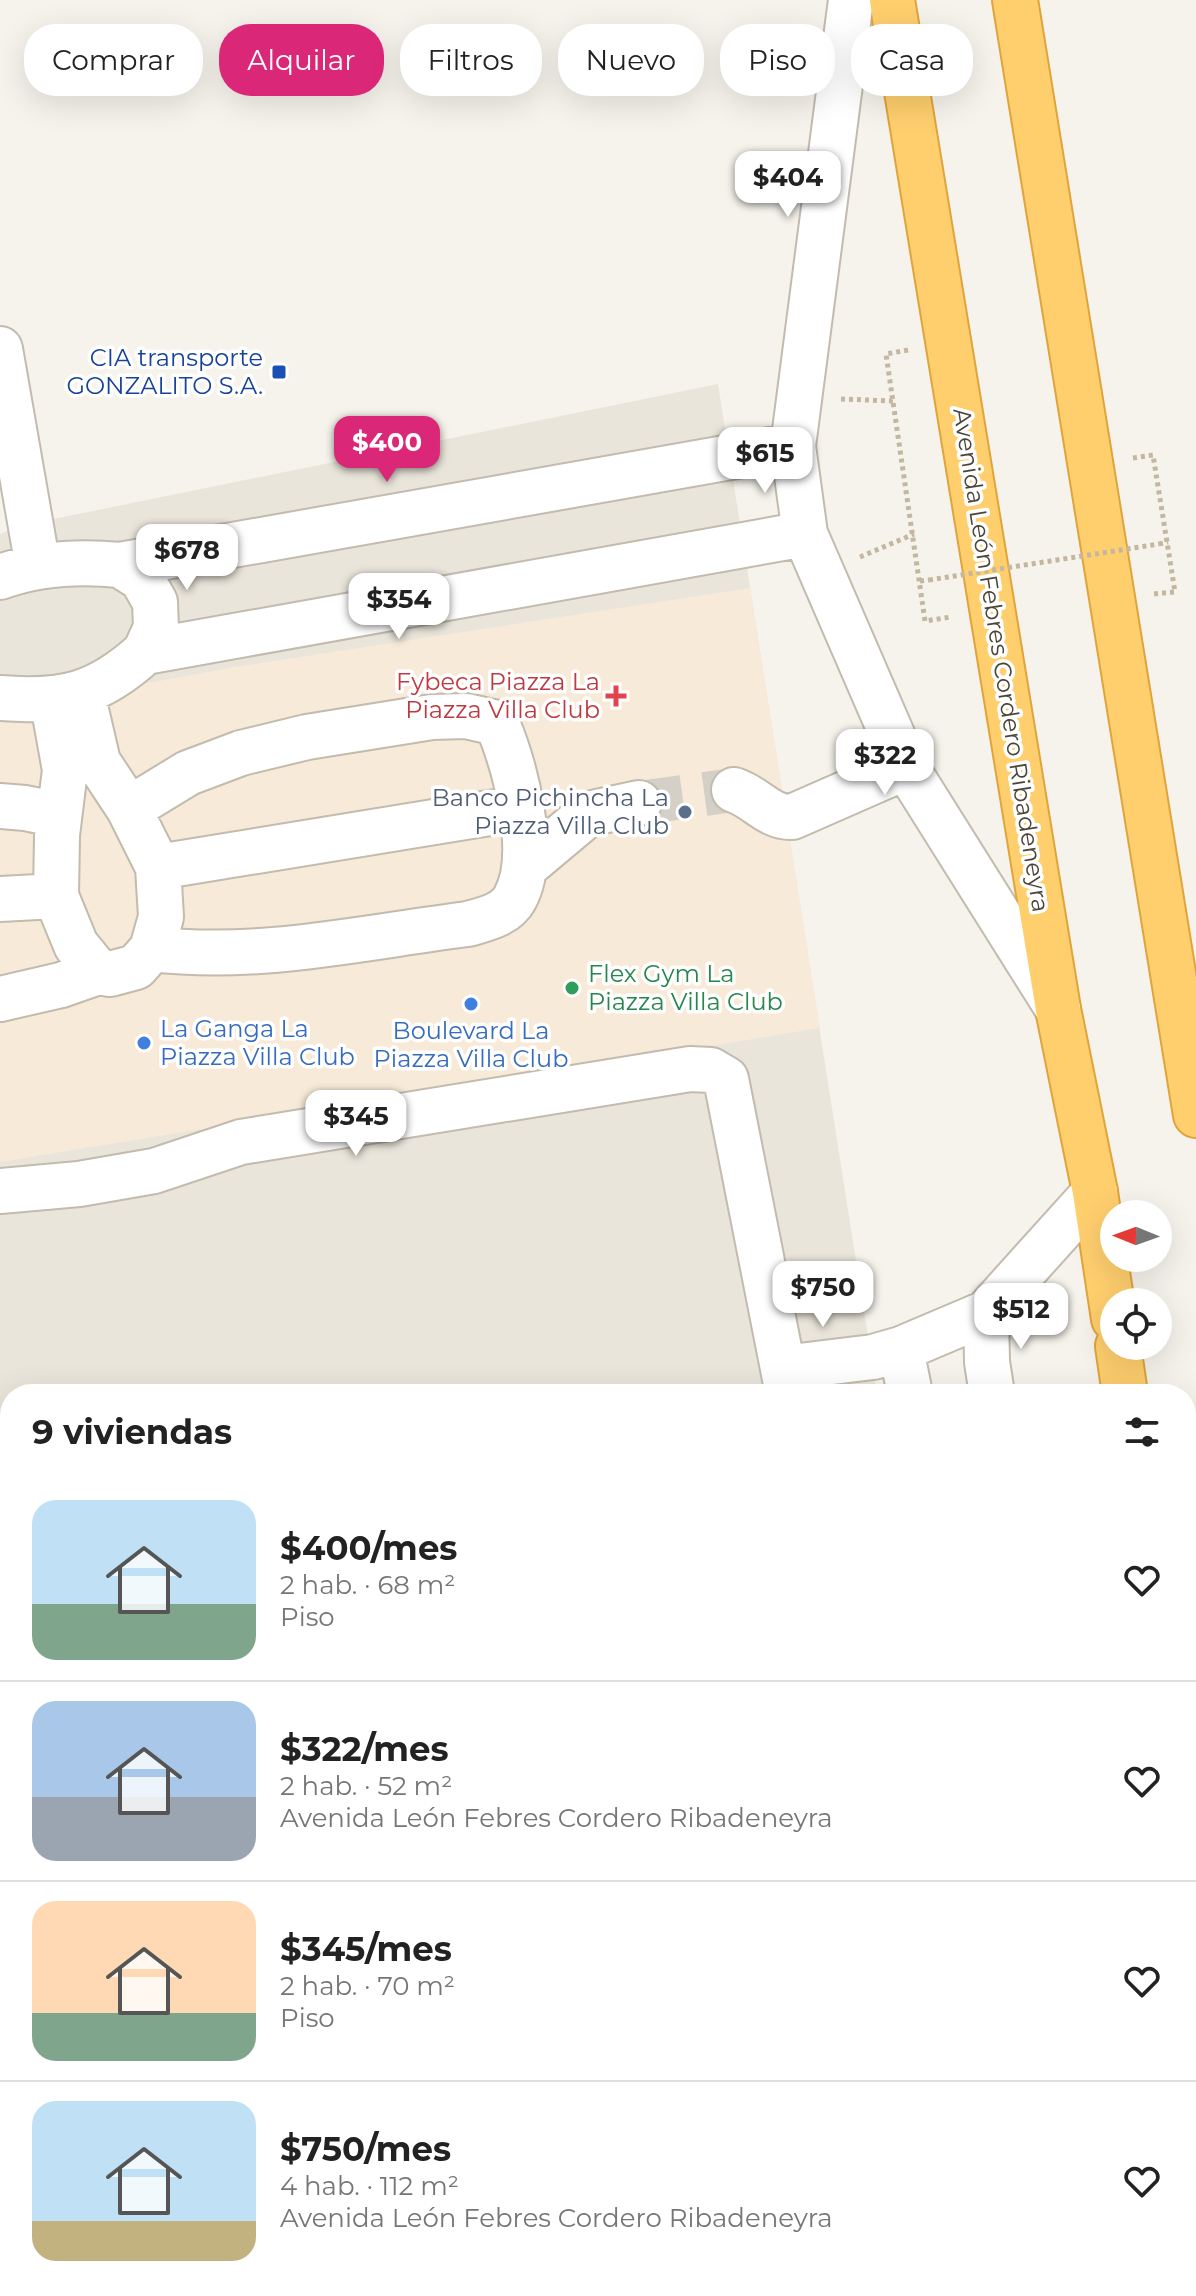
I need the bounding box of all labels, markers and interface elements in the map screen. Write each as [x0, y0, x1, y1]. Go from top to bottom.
chip: Comprar [24, 24, 203, 96]
chip: Alquilar [219, 24, 384, 96]
chip: Filtros [400, 24, 542, 96]
chip: Nuevo [558, 24, 704, 96]
chip: Piso [720, 24, 835, 96]
chip: Casa [851, 24, 973, 96]
pin: $404 [741, 151, 835, 219]
text: $404 [753, 161, 823, 193]
place label: CIA transporte GONZALITO S.A. [66, 343, 263, 400]
marker: CIA transporte GONZALITO S.A. [270, 363, 288, 381]
street label: Avenida León Febres Cordero Ribadeneyra [947, 406, 1056, 914]
pin: $400 [340, 416, 434, 484]
text: $400 [352, 426, 422, 458]
pin: $615 [718, 427, 812, 495]
text: $615 [736, 437, 794, 469]
pin: $678 [140, 524, 234, 592]
text: $678 [154, 534, 220, 566]
pin: $354 [352, 573, 446, 641]
text: $354 [366, 583, 432, 615]
place label: Fybeca Piazza La Piazza Villa Club [396, 667, 600, 724]
marker: Fybeca Piazza La Piazza Villa Club [607, 687, 625, 705]
pin: $322 [838, 729, 932, 797]
text: $322 [854, 739, 916, 771]
place label: Banco Pichincha La Piazza Villa Club [432, 783, 669, 840]
marker: Banco Pichincha La Piazza Villa Club [676, 803, 694, 821]
place label: Flex Gym La Piazza Villa Club [588, 959, 783, 1016]
marker: Flex Gym La Piazza Villa Club [563, 979, 581, 997]
marker: Boulevard La Piazza Villa Club [462, 995, 480, 1013]
place label: La Ganga La Piazza Villa Club [160, 1014, 355, 1071]
place label: Boulevard La Piazza Villa Club [374, 1016, 568, 1073]
marker: La Ganga La Piazza Villa Club [135, 1034, 153, 1052]
pin: $345 [309, 1090, 403, 1158]
text: $345 [323, 1100, 389, 1132]
north arrow [1100, 1200, 1172, 1272]
map controls [1100, 1200, 1172, 1360]
pin: $750 [776, 1261, 870, 1329]
text: $750 [790, 1271, 856, 1303]
pin: $512 [974, 1283, 1068, 1351]
button: locate [1100, 1288, 1172, 1360]
text: $512 [992, 1293, 1050, 1325]
icon: filters [1120, 1410, 1164, 1454]
text: 9 viviendas [32, 1411, 232, 1453]
text: $400/mes [280, 1527, 457, 1569]
icon: home [96, 1532, 192, 1628]
icon: heart [1120, 1558, 1164, 1602]
text: 2 hab. · 68 m² [280, 1569, 455, 1601]
text: Piso [280, 1601, 335, 1633]
text: $322/mes [280, 1728, 448, 1770]
icon: home [96, 1733, 192, 1829]
icon: heart [1120, 1759, 1164, 1803]
text: 2 hab. · 52 m² [280, 1770, 452, 1802]
text: Avenida León Febres Cordero Ribadeneyra [280, 1802, 833, 1834]
text: $345/mes [280, 1928, 452, 1970]
icon: home [96, 1933, 192, 2029]
icon: heart [1120, 1959, 1164, 2003]
text: 2 hab. · 70 m² [280, 1970, 455, 2002]
text: Piso [280, 2002, 335, 2034]
text: $750/mes [280, 2128, 451, 2170]
icon: home [96, 2133, 192, 2229]
icon: heart [1120, 2159, 1164, 2203]
text: 4 hab. · 112 m² [280, 2170, 459, 2202]
text: Avenida León Febres Cordero Ribadeneyra [280, 2202, 833, 2234]

